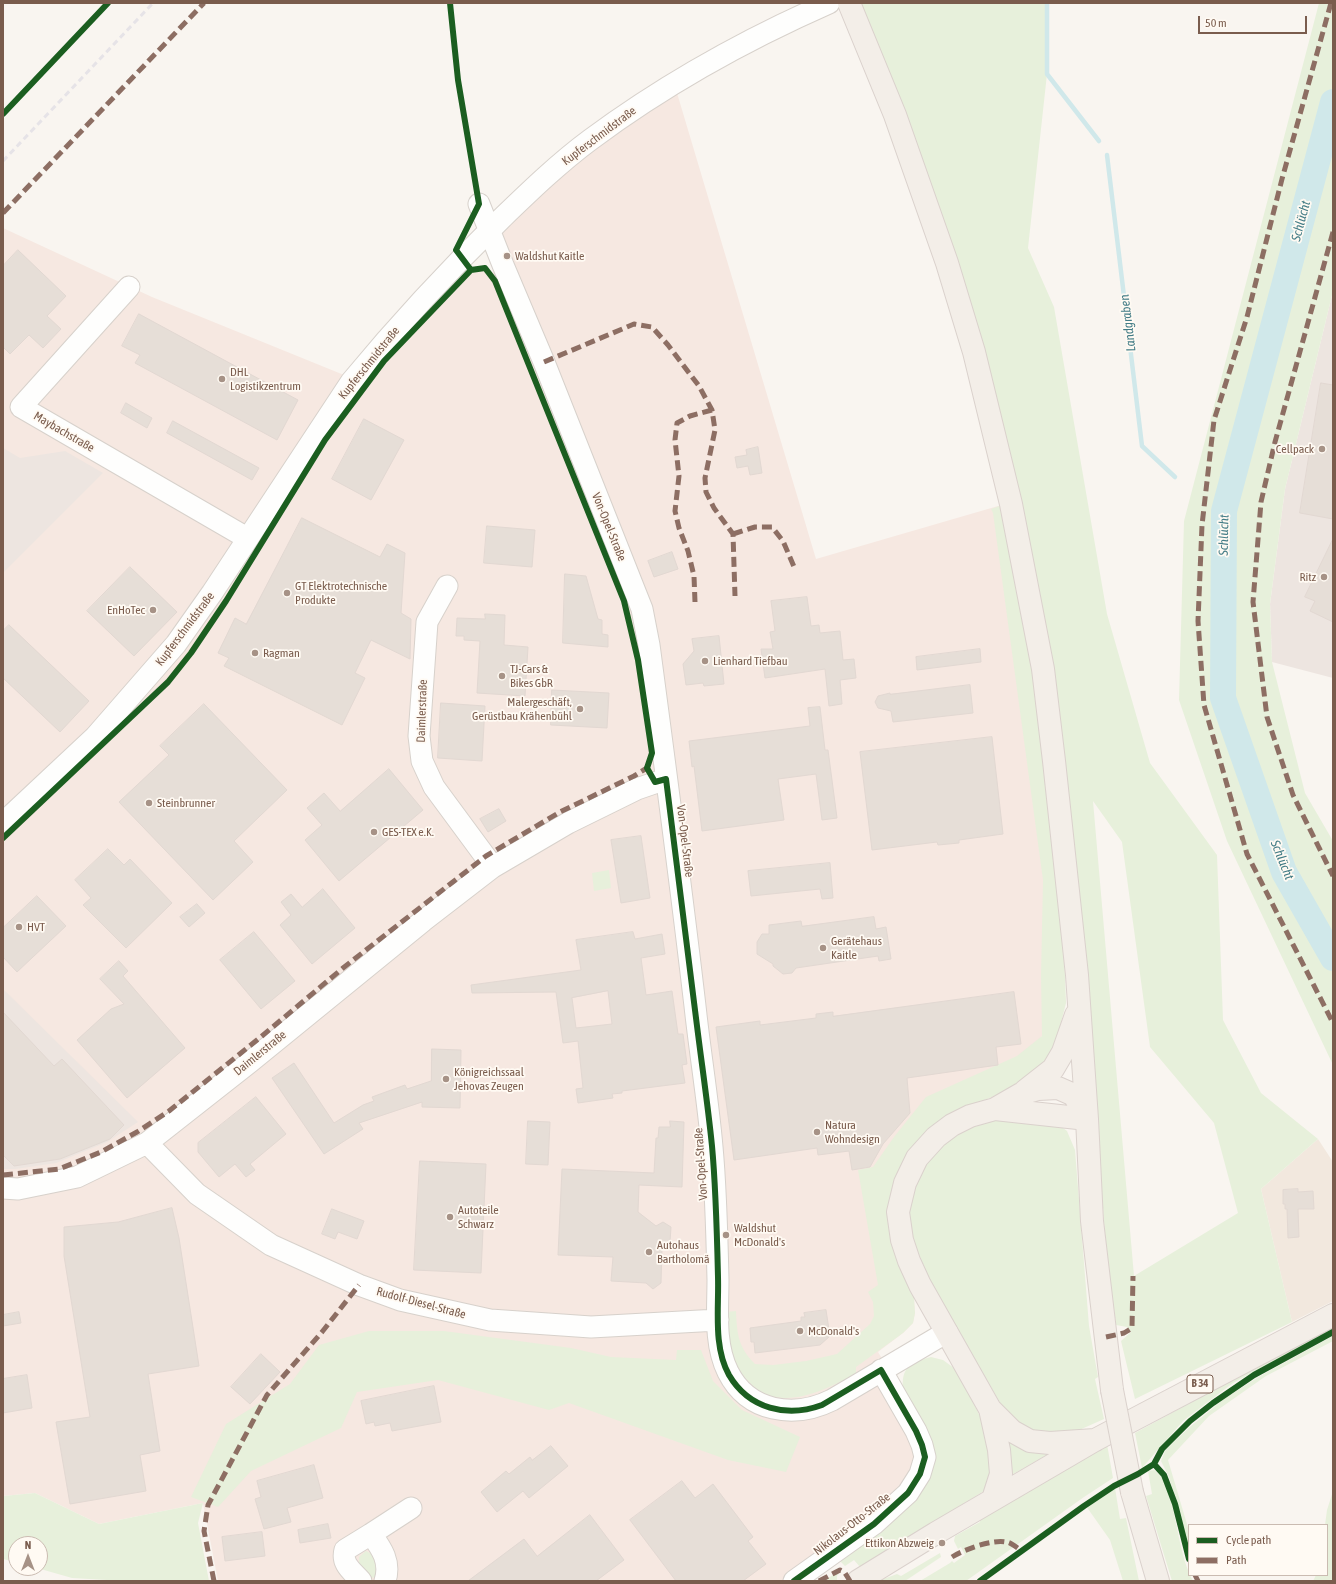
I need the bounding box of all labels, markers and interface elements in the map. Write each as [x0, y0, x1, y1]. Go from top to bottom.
scale bar [1200, 8, 1309, 34]
text: 50 m [1205, 16, 1227, 30]
street label: Kupferschmidstraße [559, 104, 639, 168]
water label: Schlücht [1288, 199, 1314, 243]
place label: Waldshut Kaitle [515, 249, 585, 263]
marker: Waldshut Kaitle [502, 251, 512, 261]
water label: Landgraben [1117, 294, 1139, 352]
street label: Kupferschmidstraße [335, 324, 403, 402]
place label: DHL Logistikzentrum [230, 365, 301, 393]
marker: DHL Logistikzentrum [217, 374, 227, 384]
street label: Maybachstraße [31, 409, 97, 455]
place label: Cellpack [1276, 442, 1314, 456]
marker: Cellpack [1317, 444, 1327, 454]
street label: Von-Opel-Straße [589, 491, 629, 563]
water label: Schlücht [1216, 514, 1232, 556]
place label: Ritz [1299, 570, 1316, 584]
marker: Ritz [1319, 572, 1329, 582]
place label: GT Elektrotechnische Produkte [295, 579, 387, 607]
marker: GT Elektrotechnische Produkte [282, 588, 292, 598]
street label: Kupferschmidstraße [153, 589, 217, 669]
place label: EnHoTec [107, 603, 145, 617]
marker: EnHoTec [148, 605, 158, 615]
place label: Ragman [263, 646, 300, 660]
marker: Ragman [250, 648, 260, 658]
place label: Lienhard Tiefbau [713, 654, 788, 668]
marker: Lienhard Tiefbau [700, 656, 710, 666]
place label: TJ-Cars & Bikes GbR [510, 662, 553, 690]
marker: TJ-Cars & Bikes GbR [497, 671, 507, 681]
street label: Daimlerstraße [414, 679, 430, 743]
place label: Malergeschäft, Gerüstbau Krähenbühl [472, 695, 572, 723]
marker: Malergeschäft, Gerüstbau Krähenbühl [575, 704, 585, 714]
place label: Steinbrunner [157, 796, 215, 810]
marker: Steinbrunner [144, 798, 154, 808]
street label: Von-Opel-Straße [673, 804, 697, 878]
place label: GES-TEX e.K. [382, 825, 434, 839]
marker: GES-TEX e.K. [369, 827, 379, 837]
water label: Schlücht [1267, 838, 1297, 882]
place label: HVT [27, 920, 45, 934]
marker: HVT [14, 922, 24, 932]
place label: Gerätehaus Kaitle [831, 934, 882, 962]
marker: Gerätehaus Kaitle [818, 943, 828, 953]
street label: Daimlerstraße [231, 1027, 289, 1079]
place label: Königreichssaal Jehovas Zeugen [454, 1065, 524, 1093]
marker: Königreichssaal Jehovas Zeugen [441, 1074, 451, 1084]
place label: Natura Wohndesign [825, 1118, 880, 1146]
street label: Von-Opel-Straße [691, 1127, 711, 1201]
marker: Natura Wohndesign [812, 1127, 822, 1137]
place label: Autoteile Schwarz [458, 1203, 499, 1231]
marker: Autoteile Schwarz [445, 1212, 455, 1222]
place label: Waldshut McDonald's [734, 1221, 785, 1249]
marker: Waldshut McDonald's [721, 1230, 731, 1240]
place label: Autohaus Bartholomä [657, 1238, 710, 1266]
marker: Autohaus Bartholomä [644, 1247, 654, 1257]
street label: Rudolf-Diesel-Straße [375, 1284, 467, 1322]
place label: McDonald's [808, 1324, 859, 1338]
marker: McDonald's [795, 1326, 805, 1336]
road number: B 34 [1187, 1375, 1213, 1393]
street label: Nikolaus-Otto-Straße [811, 1490, 893, 1558]
legend [1188, 1524, 1328, 1576]
text: Cycle path [1226, 1533, 1271, 1547]
north arrow [8, 1536, 48, 1576]
place label: Ettikon Abzweig [865, 1536, 934, 1550]
marker: Ettikon Abzweig [937, 1538, 947, 1548]
text: N [25, 1539, 31, 1551]
text: Path [1226, 1553, 1247, 1567]

